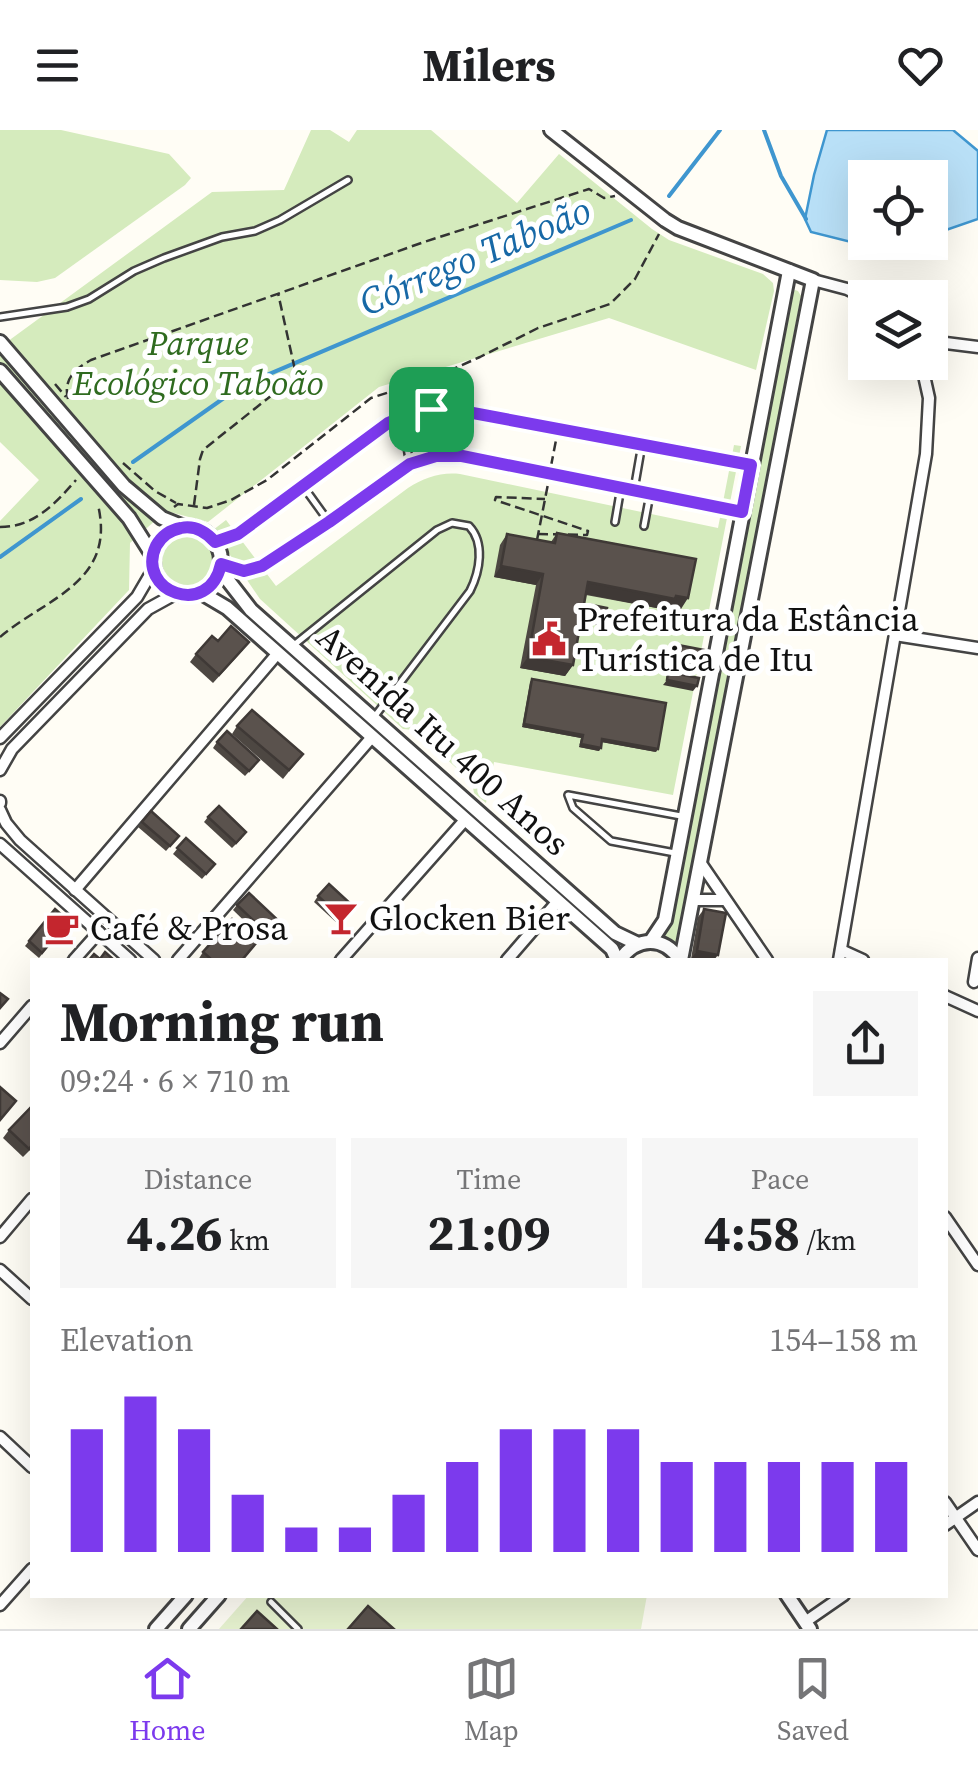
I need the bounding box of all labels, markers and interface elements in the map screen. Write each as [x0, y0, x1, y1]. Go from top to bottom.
text: Milers [422, 34, 556, 96]
icon: menu [30, 38, 85, 93]
icon: heart [893, 38, 948, 93]
map controls [848, 160, 948, 380]
button: locate [848, 160, 948, 260]
water label: Córrego Taboão [351, 184, 599, 328]
button: layers [848, 280, 948, 380]
park label: Parque Ecológico Taboão [71, 319, 324, 407]
pin [389, 367, 474, 452]
icon: arrive [404, 382, 459, 437]
place label: Prefeitura da Estância Turística de Itu [577, 595, 919, 683]
street label: Avenida Itu 400 Anos [306, 613, 580, 867]
public building icon: Prefeitura da Estância Turística de Itu [530, 620, 568, 658]
place label: Glocken Bier [369, 894, 570, 942]
bar icon: Glocken Bier [322, 899, 360, 937]
place label: Café & Prosa [90, 904, 288, 952]
cafe icon: Café & Prosa [43, 909, 81, 947]
text: Morning run [60, 984, 384, 1059]
button: share [813, 991, 918, 1096]
text: 09:24 · 6 × 710 m [60, 1059, 290, 1103]
text: Distance [144, 1160, 252, 1198]
text: Time [457, 1160, 521, 1198]
text: Pace [751, 1160, 809, 1198]
text: 4.26 [126, 1198, 223, 1267]
text: 21:09 [427, 1198, 551, 1267]
text: 4:58 [704, 1198, 800, 1267]
text: km [223, 1221, 270, 1259]
text: /km [800, 1221, 856, 1259]
text: Elevation [60, 1318, 194, 1362]
text: 154–158 m [769, 1318, 918, 1362]
tab: Home [129, 1651, 206, 1749]
tab: Map [464, 1651, 519, 1749]
tab: Saved [777, 1651, 849, 1749]

